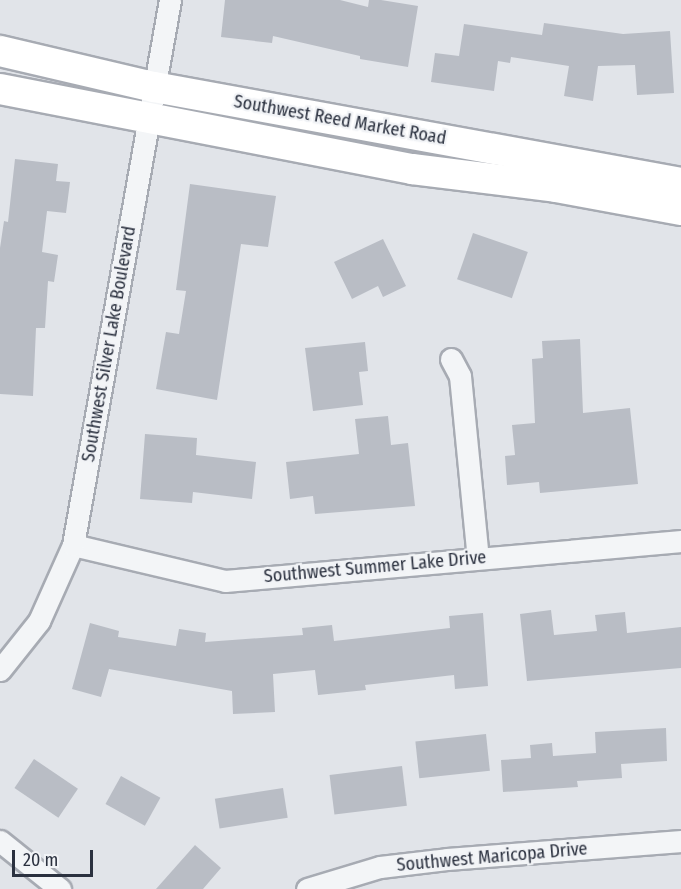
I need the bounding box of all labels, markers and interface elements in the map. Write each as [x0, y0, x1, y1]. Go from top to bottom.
street label: Southwest Reed Market Road [232, 91, 448, 149]
street label: Southwest Silver Lake Boulevard [78, 224, 140, 464]
street label: Southwest Summer Lake Drive [263, 547, 487, 587]
scale bar [15, 838, 96, 876]
street label: Southwest Maricopa Drive [396, 838, 588, 876]
text: 20 m [23, 849, 58, 871]

